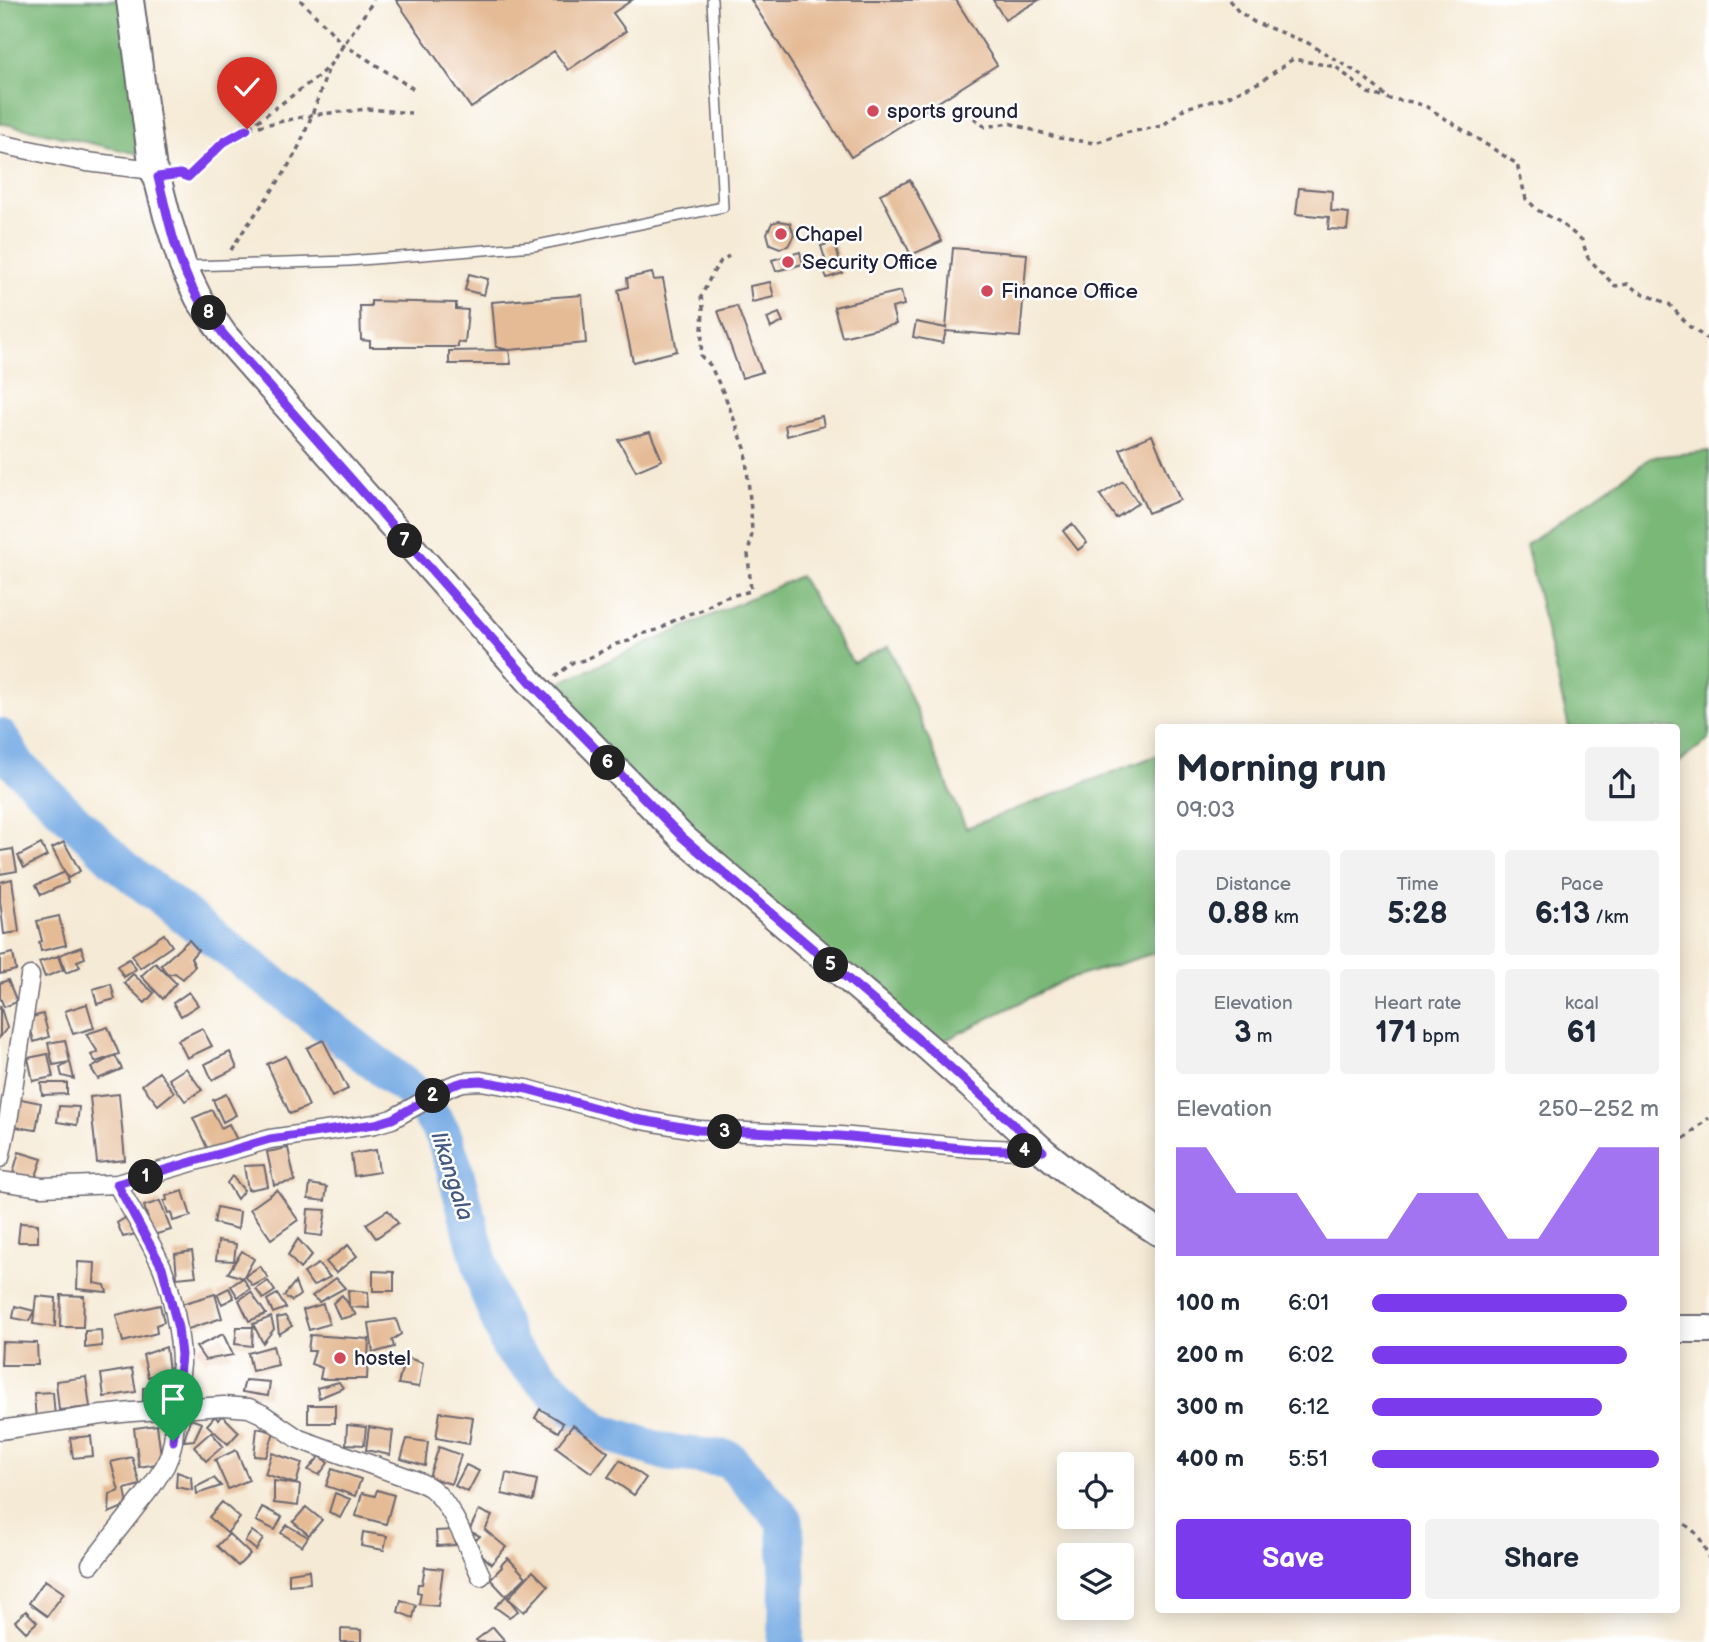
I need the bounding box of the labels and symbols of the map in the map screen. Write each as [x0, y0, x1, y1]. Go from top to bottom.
pin [217, 57, 277, 129]
place label: sports ground [887, 99, 1018, 124]
marker: sports ground [865, 103, 881, 119]
place label: Chapel [795, 222, 863, 247]
marker: Chapel [773, 226, 789, 242]
place label: Security Office [802, 250, 937, 275]
marker: Security Office [780, 254, 796, 270]
place label: Finance Office [1001, 279, 1138, 304]
marker: Finance Office [979, 283, 995, 299]
pin: 8 [192, 296, 227, 330]
pin: 7 [388, 524, 422, 558]
pin: 6 [590, 746, 626, 780]
pin: 5 [814, 948, 848, 982]
pin: 2 [416, 1078, 450, 1114]
pin: 3 [708, 1114, 742, 1150]
water label: likangala [425, 1128, 480, 1224]
pin: 4 [1007, 1134, 1042, 1168]
pin: 1 [128, 1160, 164, 1194]
place label: hostel [354, 1346, 411, 1371]
marker: hostel [332, 1350, 348, 1366]
pin [143, 1369, 203, 1441]

